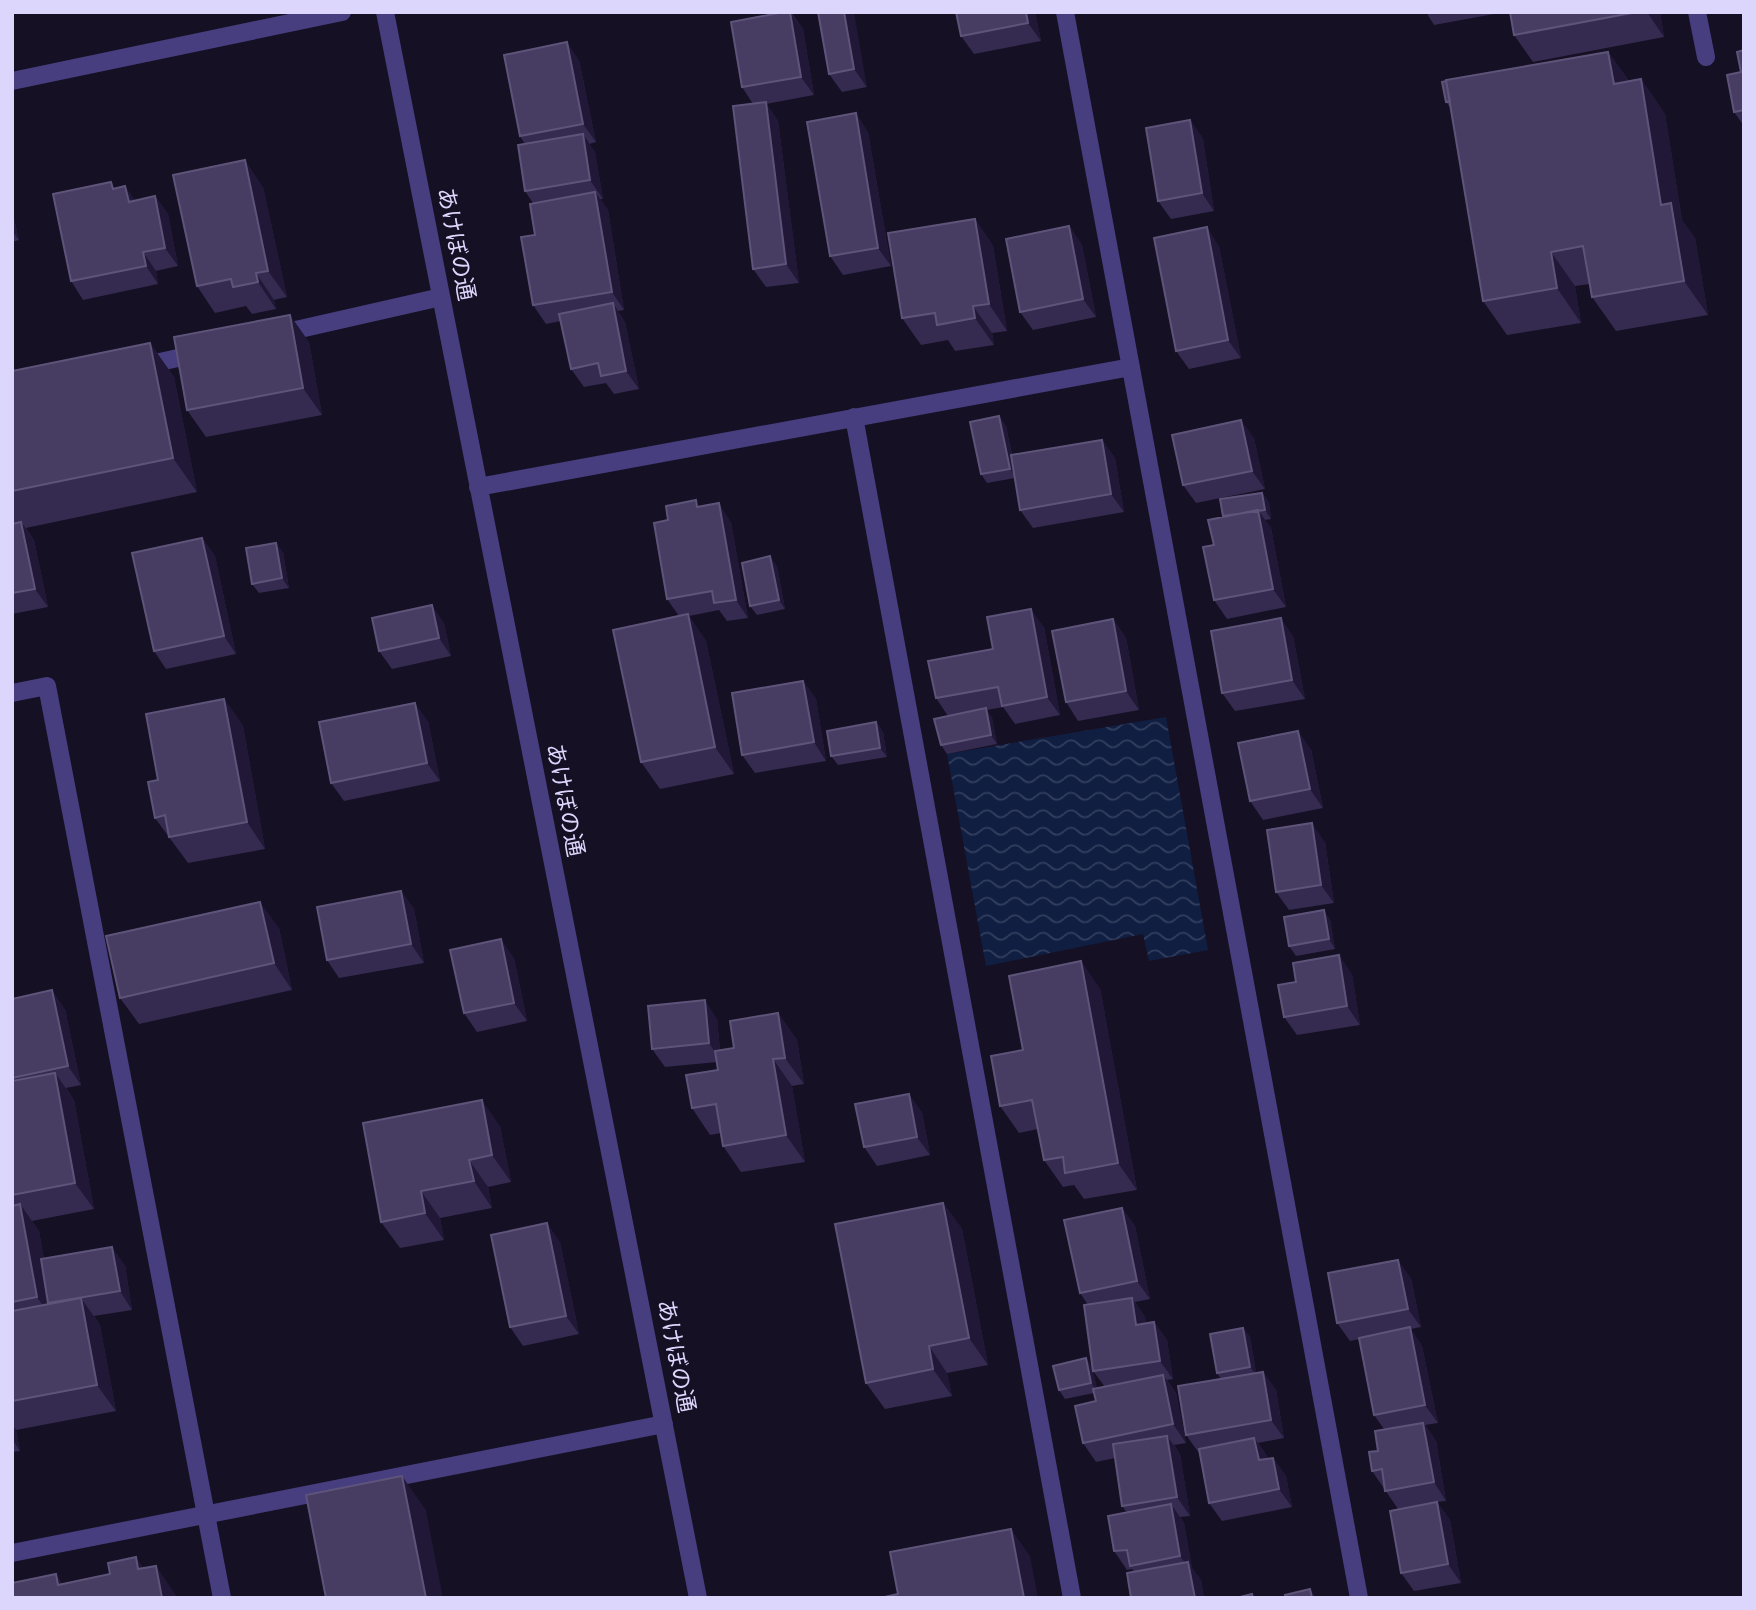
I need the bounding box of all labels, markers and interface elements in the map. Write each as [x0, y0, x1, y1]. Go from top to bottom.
street label: あけぼの通 [429, 184, 483, 304]
street label: あけぼの通 [538, 740, 592, 860]
street label: あけぼの通 [649, 1296, 703, 1416]

